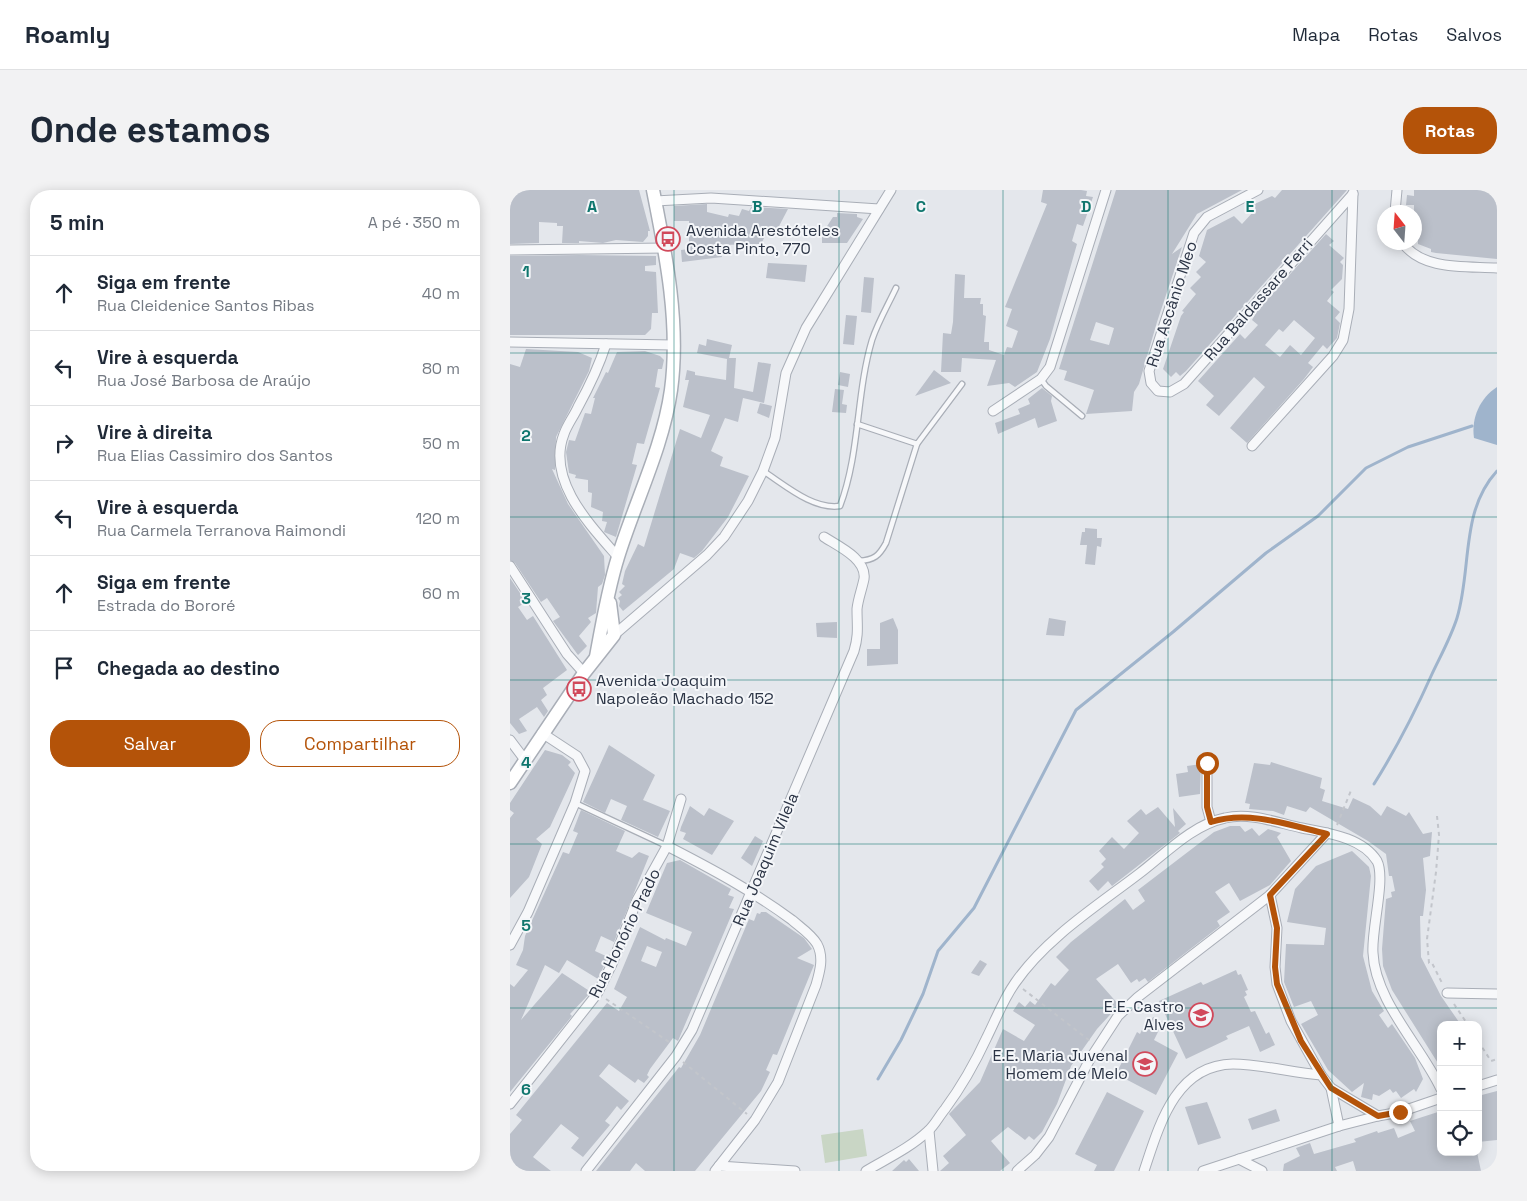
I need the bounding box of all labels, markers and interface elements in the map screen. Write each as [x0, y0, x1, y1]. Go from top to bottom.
text: Roamly [25, 19, 110, 50]
text: Mapa [1292, 23, 1340, 46]
text: Rotas [1368, 23, 1418, 46]
text: Salvos [1446, 23, 1502, 46]
button: Rotas [1403, 107, 1497, 154]
text: Onde estamos [30, 108, 271, 152]
text: A [587, 196, 597, 217]
text: B [752, 196, 762, 217]
text: C [916, 196, 926, 217]
text: D [1081, 196, 1091, 217]
text: E [1246, 196, 1255, 217]
north arrow [1377, 205, 1422, 250]
text: 5 min [50, 209, 104, 236]
text: A pé · 350 m [368, 212, 460, 233]
place label: Avenida Arestóteles Costa Pinto, 770 [686, 220, 839, 259]
bus stop icon: Avenida Arestóteles Costa Pinto, 770 [655, 226, 681, 252]
street label: Rua Baldassare Ferri [1199, 234, 1317, 365]
street label: Rua Ascânio Meo [1141, 239, 1202, 370]
text: 1 [522, 261, 530, 282]
text: Siga em frente [97, 270, 231, 295]
icon: ahead [50, 279, 78, 307]
text: 40 m [422, 283, 460, 304]
text: Rua Cleidenice Santos Ribas [97, 295, 314, 316]
text: Vire à esquerda [97, 345, 239, 370]
icon: left [50, 354, 78, 382]
text: 80 m [422, 358, 460, 379]
text: Rua José Barbosa de Araújo [97, 370, 311, 391]
text: Vire à direita [97, 420, 213, 445]
text: 2 [521, 425, 531, 446]
icon: right [50, 429, 78, 457]
text: 50 m [422, 433, 460, 454]
text: Rua Elias Cassimiro dos Santos [97, 445, 333, 466]
text: Vire à esquerda [97, 495, 239, 520]
icon: left [50, 504, 78, 532]
text: 120 m [416, 508, 460, 529]
text: Rua Carmela Terranova Raimondi [97, 520, 346, 541]
text: Siga em frente [97, 570, 231, 595]
icon: ahead [50, 579, 78, 607]
text: 60 m [422, 583, 460, 604]
text: 3 [521, 588, 531, 609]
text: Estrada do Bororé [97, 595, 236, 616]
icon: arrive [50, 654, 78, 682]
text: Chegada ao destino [97, 656, 280, 681]
place label: Avenida Joaquim Napoleão Machado 152 [596, 670, 774, 709]
bus stop icon: Avenida Joaquim Napoleão Machado 152 [566, 676, 592, 702]
button: Salvar [50, 720, 250, 767]
button: Compartilhar [260, 720, 460, 767]
text: 4 [521, 752, 531, 773]
route start [1196, 752, 1219, 775]
street label: Rua Joaquim Vilela [728, 789, 803, 929]
street label: Rua Honório Prado [584, 865, 665, 1002]
text: 5 [521, 915, 531, 936]
place label: E.E. Castro Alves [1104, 996, 1184, 1035]
school or university icon: E.E. Castro Alves [1188, 1002, 1214, 1028]
map controls [1437, 1021, 1482, 1156]
button: + [1437, 1021, 1482, 1066]
place label: E.E. Maria Juvenal Homem de Melo [992, 1045, 1128, 1084]
school or university icon: E.E. Maria Juvenal Homem de Melo [1132, 1051, 1158, 1077]
button: − [1437, 1066, 1482, 1111]
text: 6 [521, 1079, 531, 1100]
route end [1389, 1101, 1412, 1124]
button: locate [1437, 1111, 1482, 1156]

